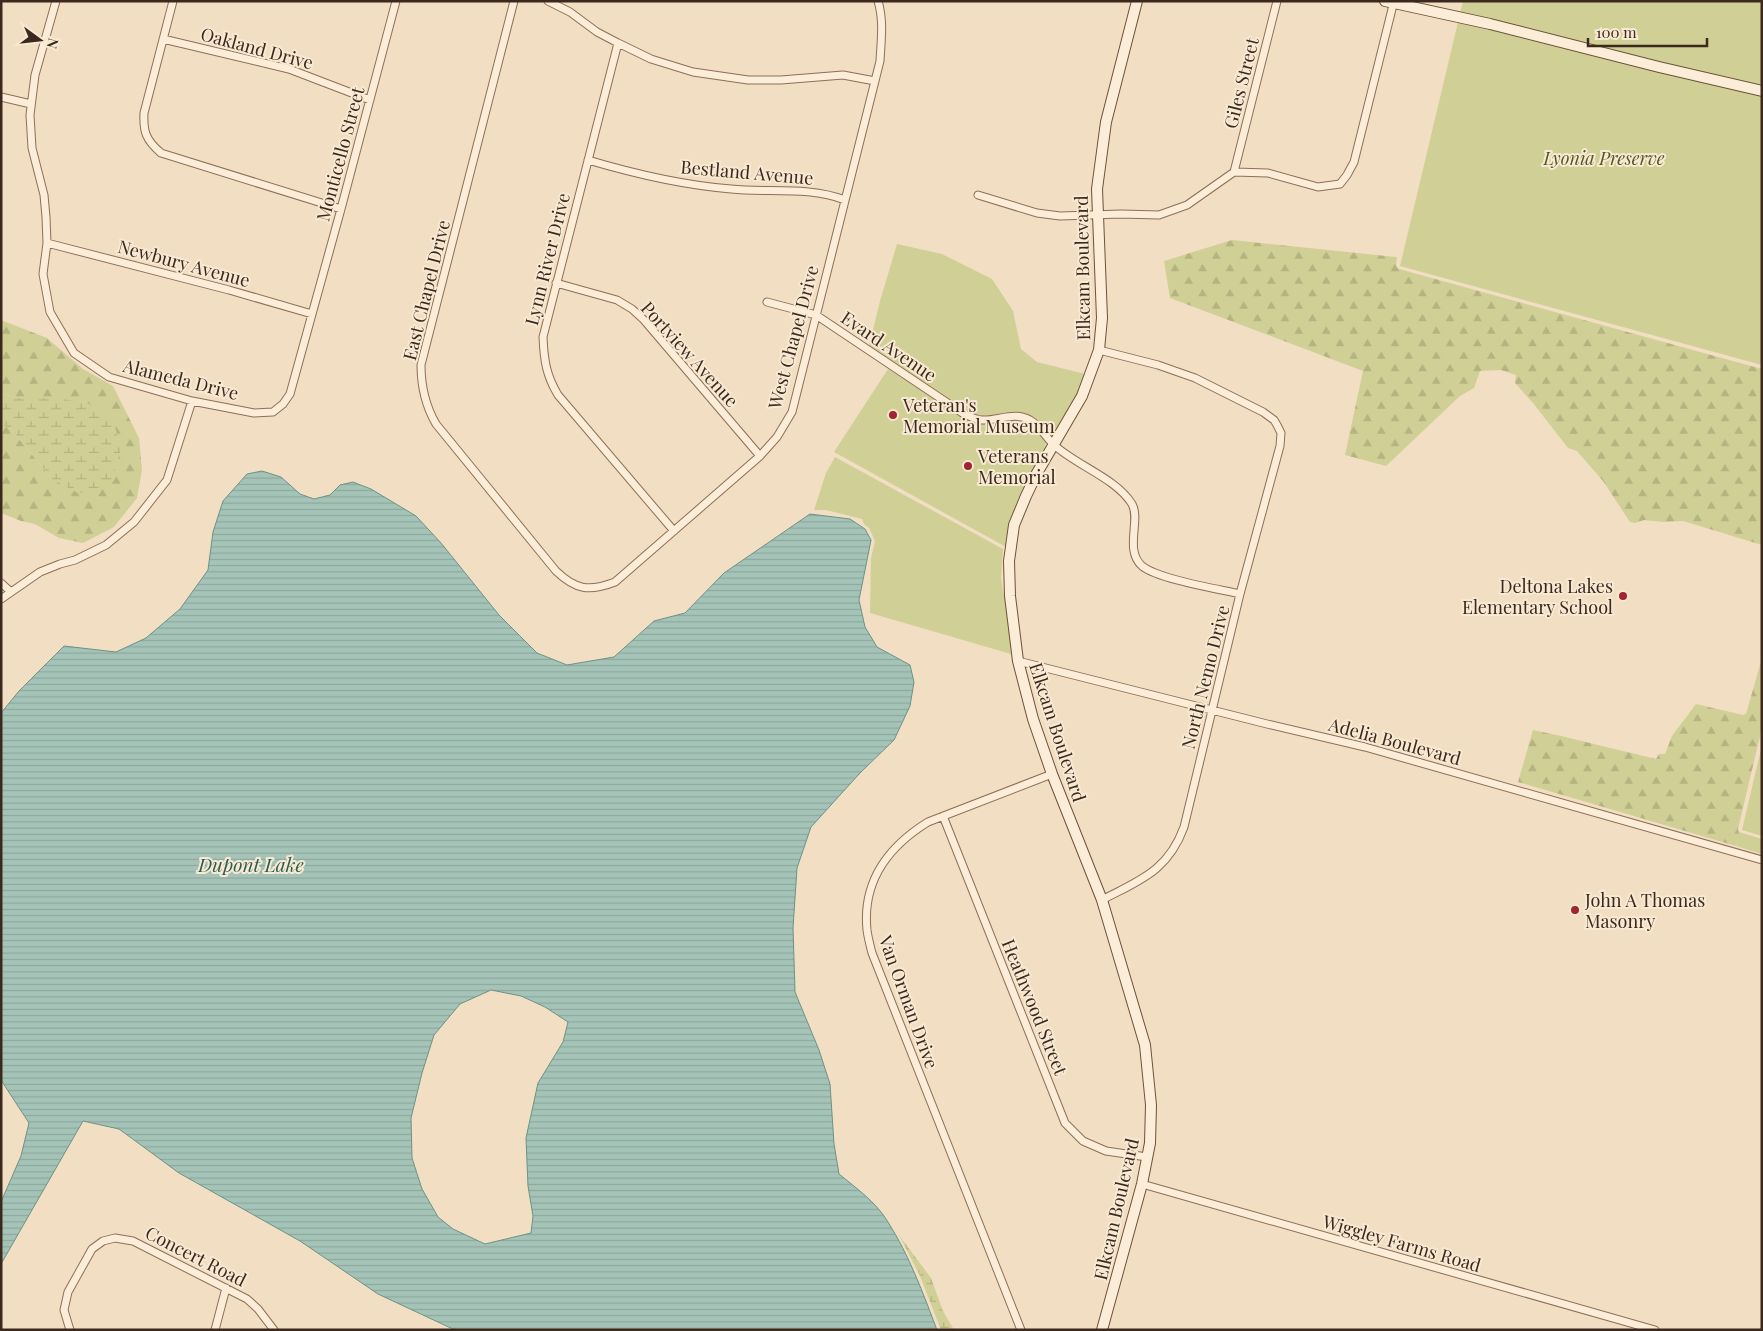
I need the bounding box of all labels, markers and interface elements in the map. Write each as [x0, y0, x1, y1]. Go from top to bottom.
north arrow [15, 15, 65, 65]
scale bar [1588, 15, 1707, 47]
street label: Oakland Drive [198, 21, 316, 75]
text: 100 m [1596, 22, 1637, 42]
street label: Giles Street [1218, 34, 1264, 131]
text: N [43, 36, 64, 51]
street label: Monticello Street [311, 84, 370, 224]
park label: Lyonia Preserve [1542, 146, 1665, 170]
street label: Bestland Avenue [680, 154, 814, 190]
street label: Lynn River Drive [519, 190, 575, 328]
street label: Elkcam Boulevard [1069, 195, 1095, 341]
street label: East Chapel Drive [397, 217, 455, 363]
street label: Newbury Avenue [115, 234, 253, 292]
street label: West Chapel Drive [762, 262, 824, 413]
street label: Portview Avenue [636, 296, 744, 412]
street label: Evard Avenue [837, 305, 941, 387]
street label: Alameda Drive [120, 353, 241, 405]
place label: Veteran's Memorial Museum [902, 393, 1055, 438]
marker: Veteran's Memorial Museum [887, 409, 899, 421]
place label: Veterans Memorial [977, 444, 1056, 489]
marker: Veterans Memorial [962, 460, 974, 472]
place label: Deltona Lakes Elementary School [1462, 574, 1613, 619]
marker: Deltona Lakes Elementary School [1617, 590, 1629, 602]
street label: North Nemo Drive [1176, 602, 1234, 752]
street label: Elkcam Boulevard [1024, 659, 1092, 805]
street label: Adelia Boulevard [1325, 712, 1464, 770]
water label: Dupont Lake [197, 851, 304, 877]
place label: John A Thomas Masonry [1584, 888, 1705, 933]
marker: John A Thomas Masonry [1569, 904, 1581, 916]
street label: Van Orman Drive [873, 931, 944, 1072]
street label: Heathwood Street [997, 935, 1073, 1079]
street label: Elkcam Boulevard [1088, 1135, 1144, 1282]
street label: Wiggley Farms Road [1319, 1209, 1484, 1277]
street label: Concert Road [141, 1220, 251, 1292]

